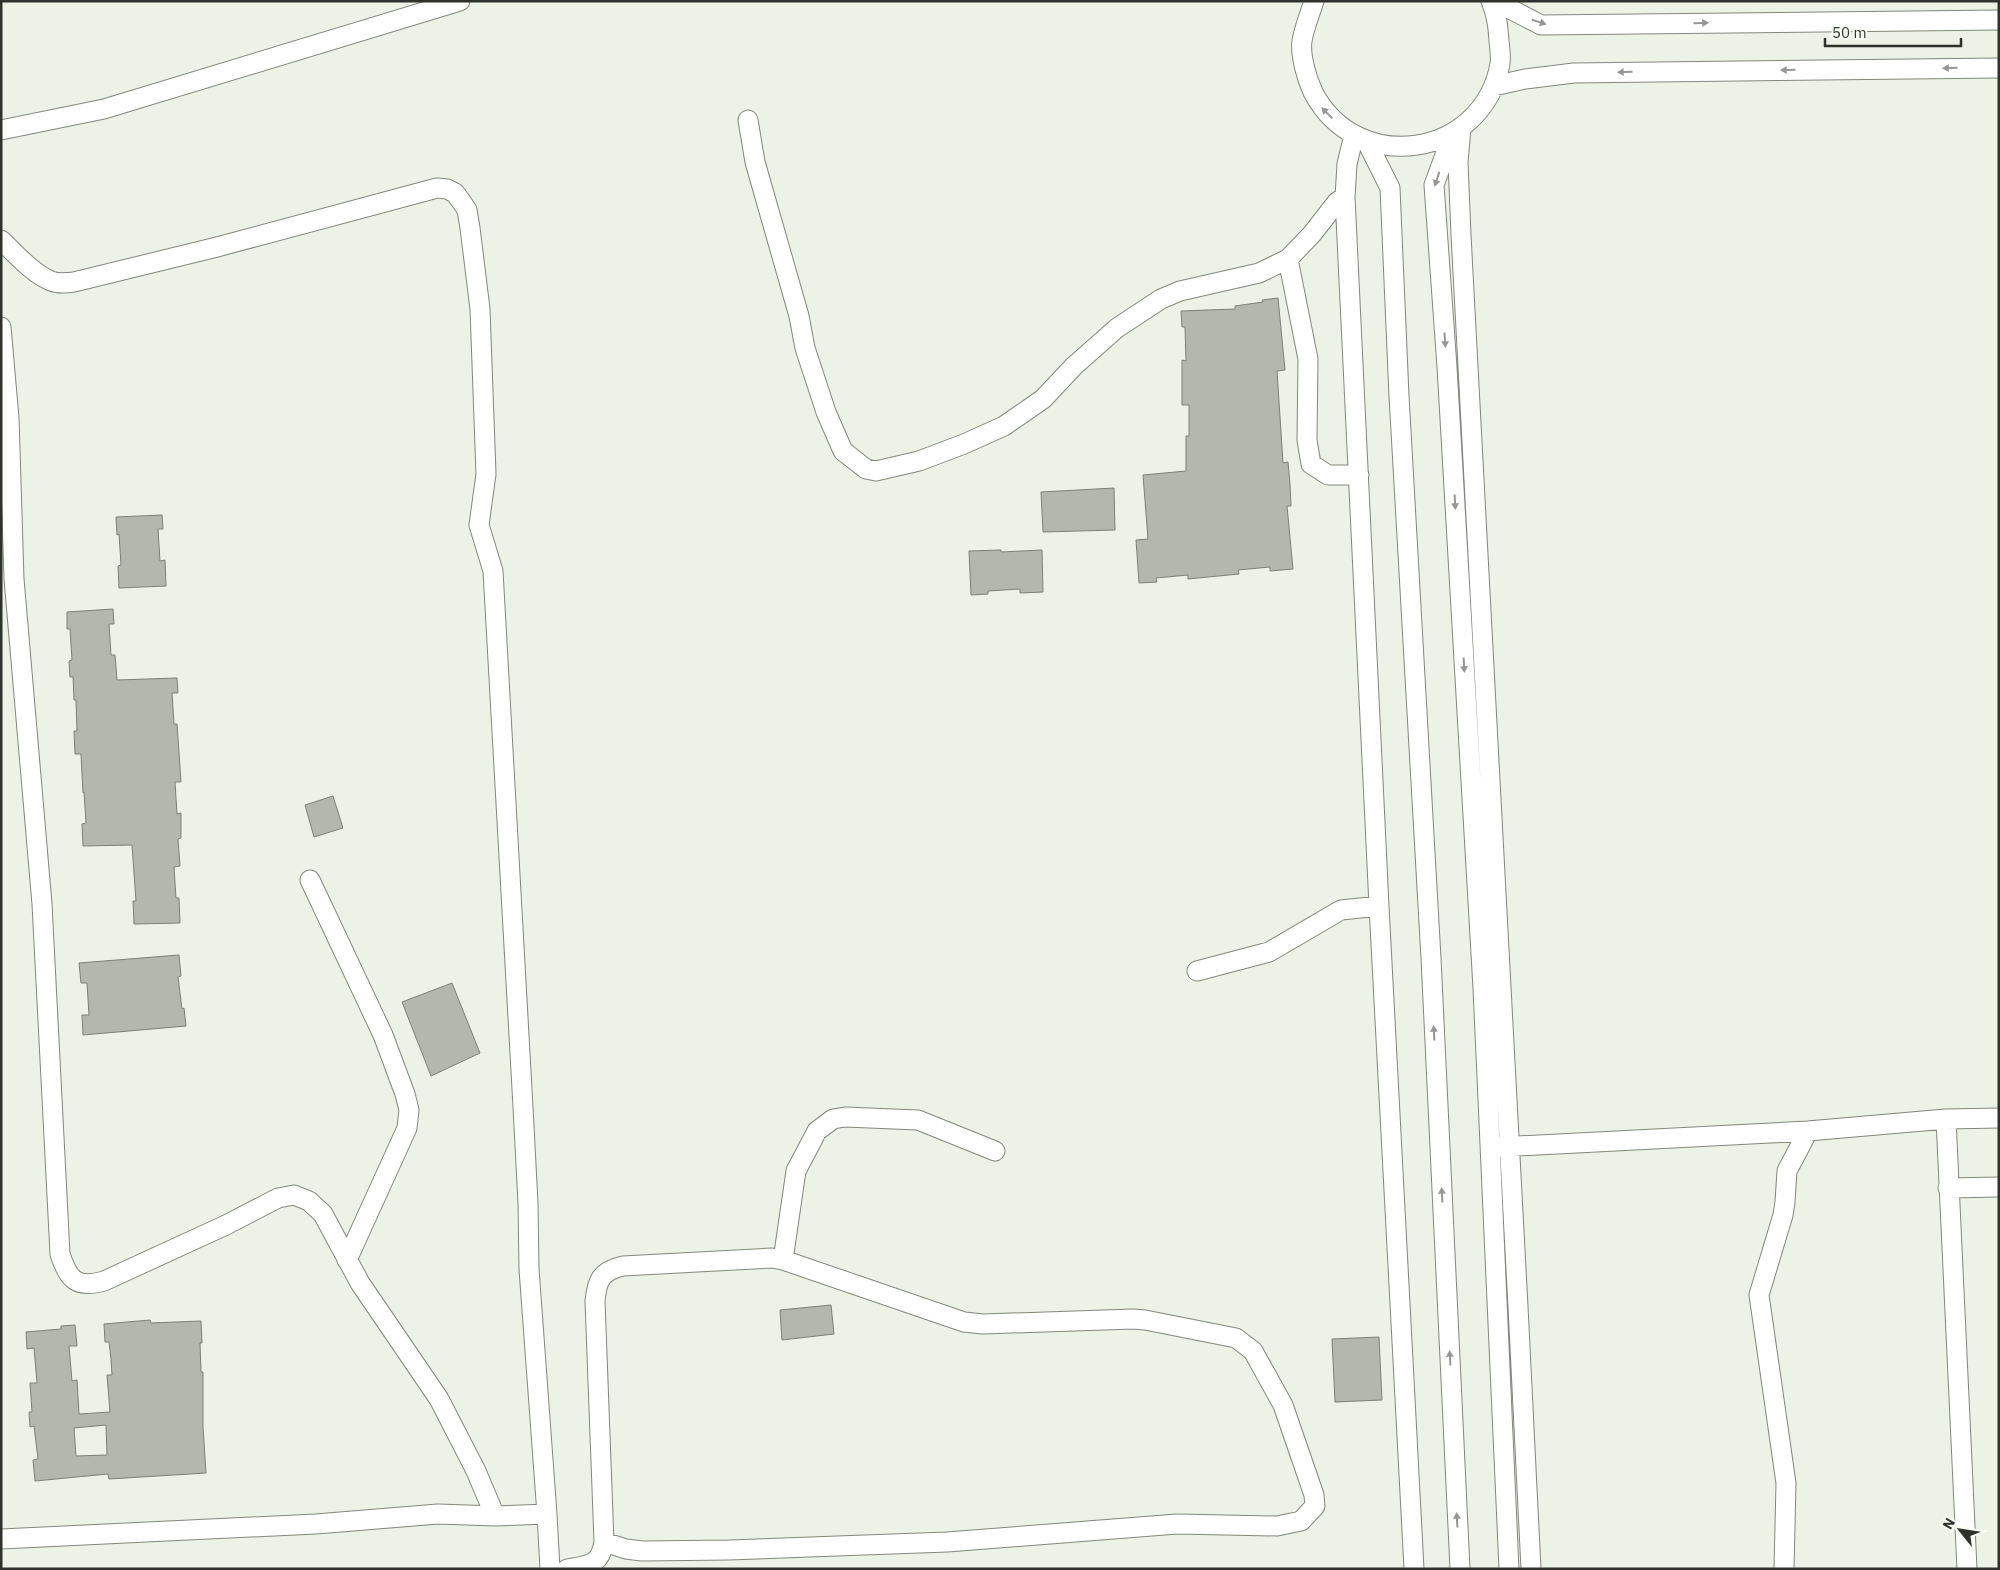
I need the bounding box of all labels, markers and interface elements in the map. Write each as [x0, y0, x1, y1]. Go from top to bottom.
scale bar [1825, 15, 1961, 47]
one-way arrow [1532, 19, 1547, 27]
one-way arrow [1693, 19, 1709, 27]
text: 50 m [1832, 23, 1867, 42]
one-way arrow [1942, 65, 1958, 73]
one-way arrow [1779, 66, 1795, 74]
one-way arrow [1617, 68, 1633, 76]
one-way arrow [1322, 108, 1334, 120]
one-way arrow [1433, 171, 1440, 186]
one-way arrow [1442, 333, 1450, 349]
one-way arrow [1451, 495, 1459, 511]
one-way arrow [1461, 657, 1469, 673]
one-way arrow [1430, 1025, 1438, 1041]
one-way arrow [1438, 1187, 1446, 1203]
one-way arrow [1445, 1349, 1453, 1365]
north arrow [1935, 1505, 1985, 1555]
one-way arrow [1453, 1512, 1461, 1528]
text: N [1938, 1515, 1959, 1532]

